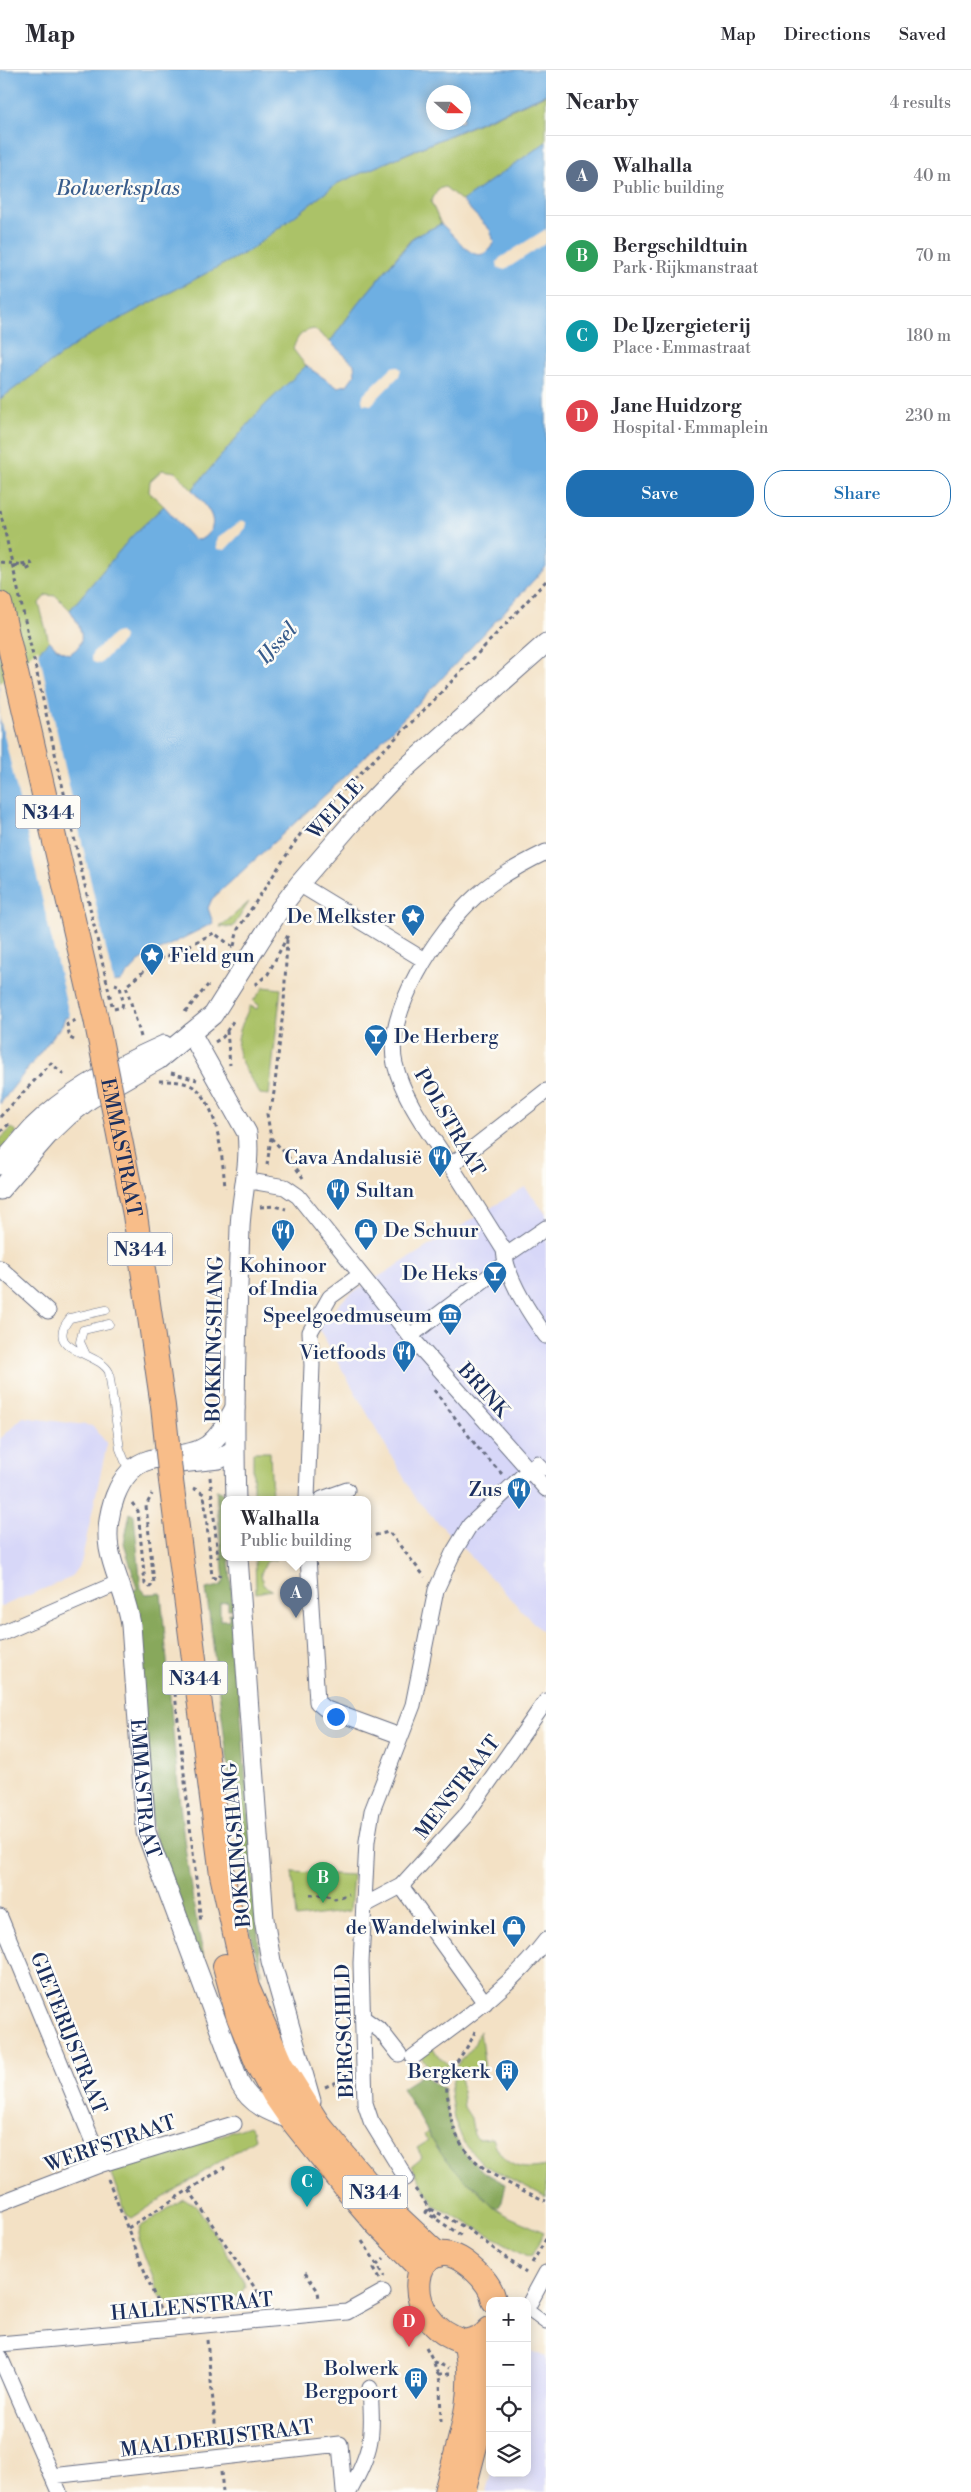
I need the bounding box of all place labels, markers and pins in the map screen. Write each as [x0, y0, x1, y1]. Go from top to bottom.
place icon: De Melkster [400, 903, 426, 937]
place label: De Melkster [287, 905, 396, 930]
place icon: Field gun [139, 942, 165, 976]
place label: Field gun [170, 944, 255, 969]
bar icon: De Herberg [363, 1023, 389, 1057]
place label: De Herberg [394, 1025, 499, 1050]
restaurant icon: Cava Andalusië [427, 1144, 453, 1178]
place label: Cava Andalusië [284, 1146, 422, 1171]
restaurant icon: Sultan [325, 1177, 351, 1211]
place label: Sultan [356, 1179, 414, 1204]
shop icon: De Schuur [353, 1217, 379, 1251]
restaurant icon: Kohinoor of India [270, 1218, 296, 1252]
place label: De Schuur [384, 1219, 479, 1244]
place label: Kohinoor of India [239, 1254, 327, 1302]
bar icon: De Heks [482, 1260, 508, 1294]
place label: De Heks [402, 1262, 478, 1287]
museum icon: Speelgoedmuseum [437, 1302, 463, 1336]
place label: Speelgoedmuseum [263, 1304, 432, 1329]
restaurant icon: Vietfoods [391, 1339, 417, 1373]
place label: Vietfoods [299, 1341, 386, 1366]
restaurant icon: Zus [506, 1476, 532, 1510]
place label: Zus [469, 1478, 502, 1503]
pin: A [280, 1577, 312, 1618]
pin: B [307, 1862, 339, 1903]
shop icon: de Wandelwinkel [501, 1914, 527, 1948]
place label: de Wandelwinkel [346, 1916, 496, 1941]
building icon: Bergkerk [494, 2058, 520, 2092]
place label: Bergkerk [407, 2060, 492, 2085]
pin: C [291, 2166, 323, 2207]
pin: D [393, 2306, 425, 2347]
place label: Bolwerk Bergpoort [304, 2357, 400, 2405]
building icon: Bolwerk Bergpoort [403, 2366, 429, 2400]

